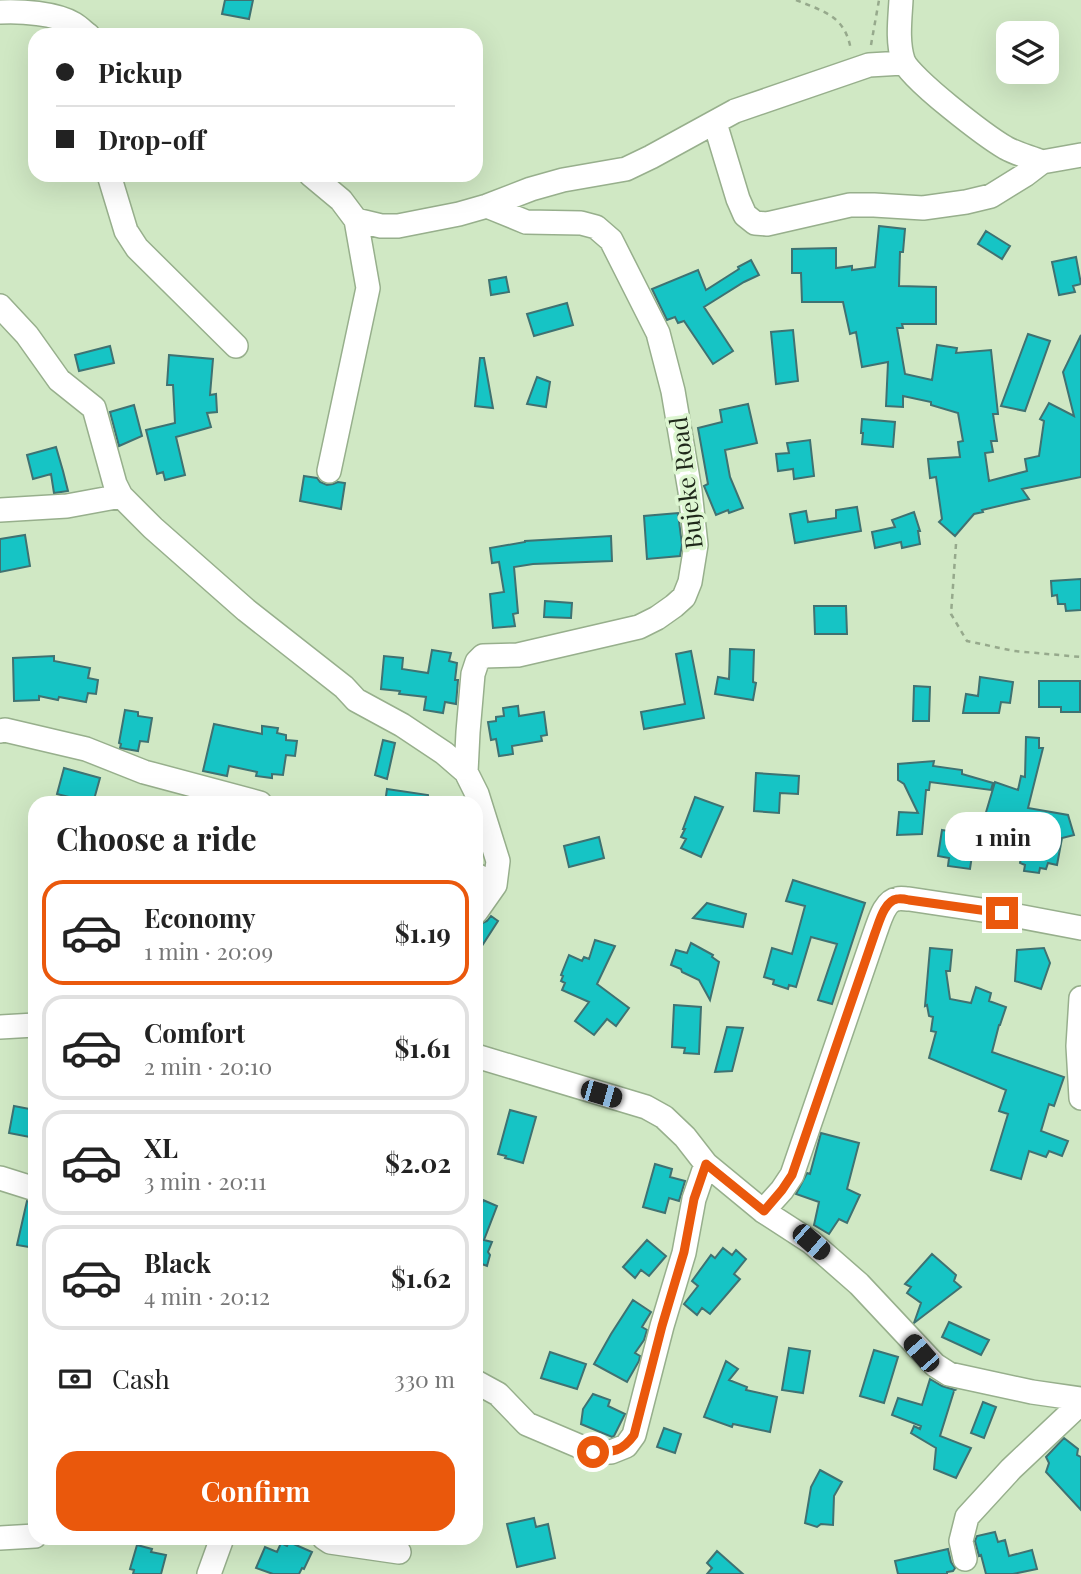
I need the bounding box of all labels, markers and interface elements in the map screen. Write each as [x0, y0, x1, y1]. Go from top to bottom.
map controls [996, 21, 1059, 84]
button: layers [996, 21, 1059, 84]
text: Pickup [98, 55, 182, 90]
text: Drop-off [98, 122, 205, 157]
street label: Bujeke Road [661, 415, 709, 551]
callout: 1 min [944, 811, 1060, 860]
text: Choose a ride [56, 816, 257, 859]
text: 1 min [975, 821, 1031, 852]
route end [986, 897, 1018, 929]
text: Economy [144, 900, 255, 935]
icon: car [60, 901, 123, 964]
text: $1.19 [395, 915, 451, 950]
text: 1 min · 20:09 [144, 935, 273, 966]
text: Comfort [144, 1015, 245, 1050]
icon: car [60, 1016, 123, 1079]
text: $1.61 [395, 1030, 451, 1065]
text: 2 min · 20:10 [144, 1050, 272, 1081]
car [578, 1078, 625, 1110]
text: XL [144, 1130, 178, 1165]
icon: car [60, 1131, 123, 1194]
text: $2.02 [385, 1145, 451, 1180]
text: 3 min · 20:11 [144, 1165, 266, 1196]
car [789, 1220, 834, 1264]
text: Black [144, 1245, 211, 1280]
icon: car [60, 1246, 123, 1309]
text: $1.62 [391, 1260, 451, 1295]
text: 4 min · 20:12 [144, 1280, 270, 1311]
car [900, 1330, 943, 1376]
icon: cash [56, 1360, 94, 1398]
text: Cash [112, 1361, 170, 1396]
text: 330 m [394, 1363, 455, 1394]
route start [577, 1436, 609, 1468]
button: Confirm [56, 1451, 455, 1531]

